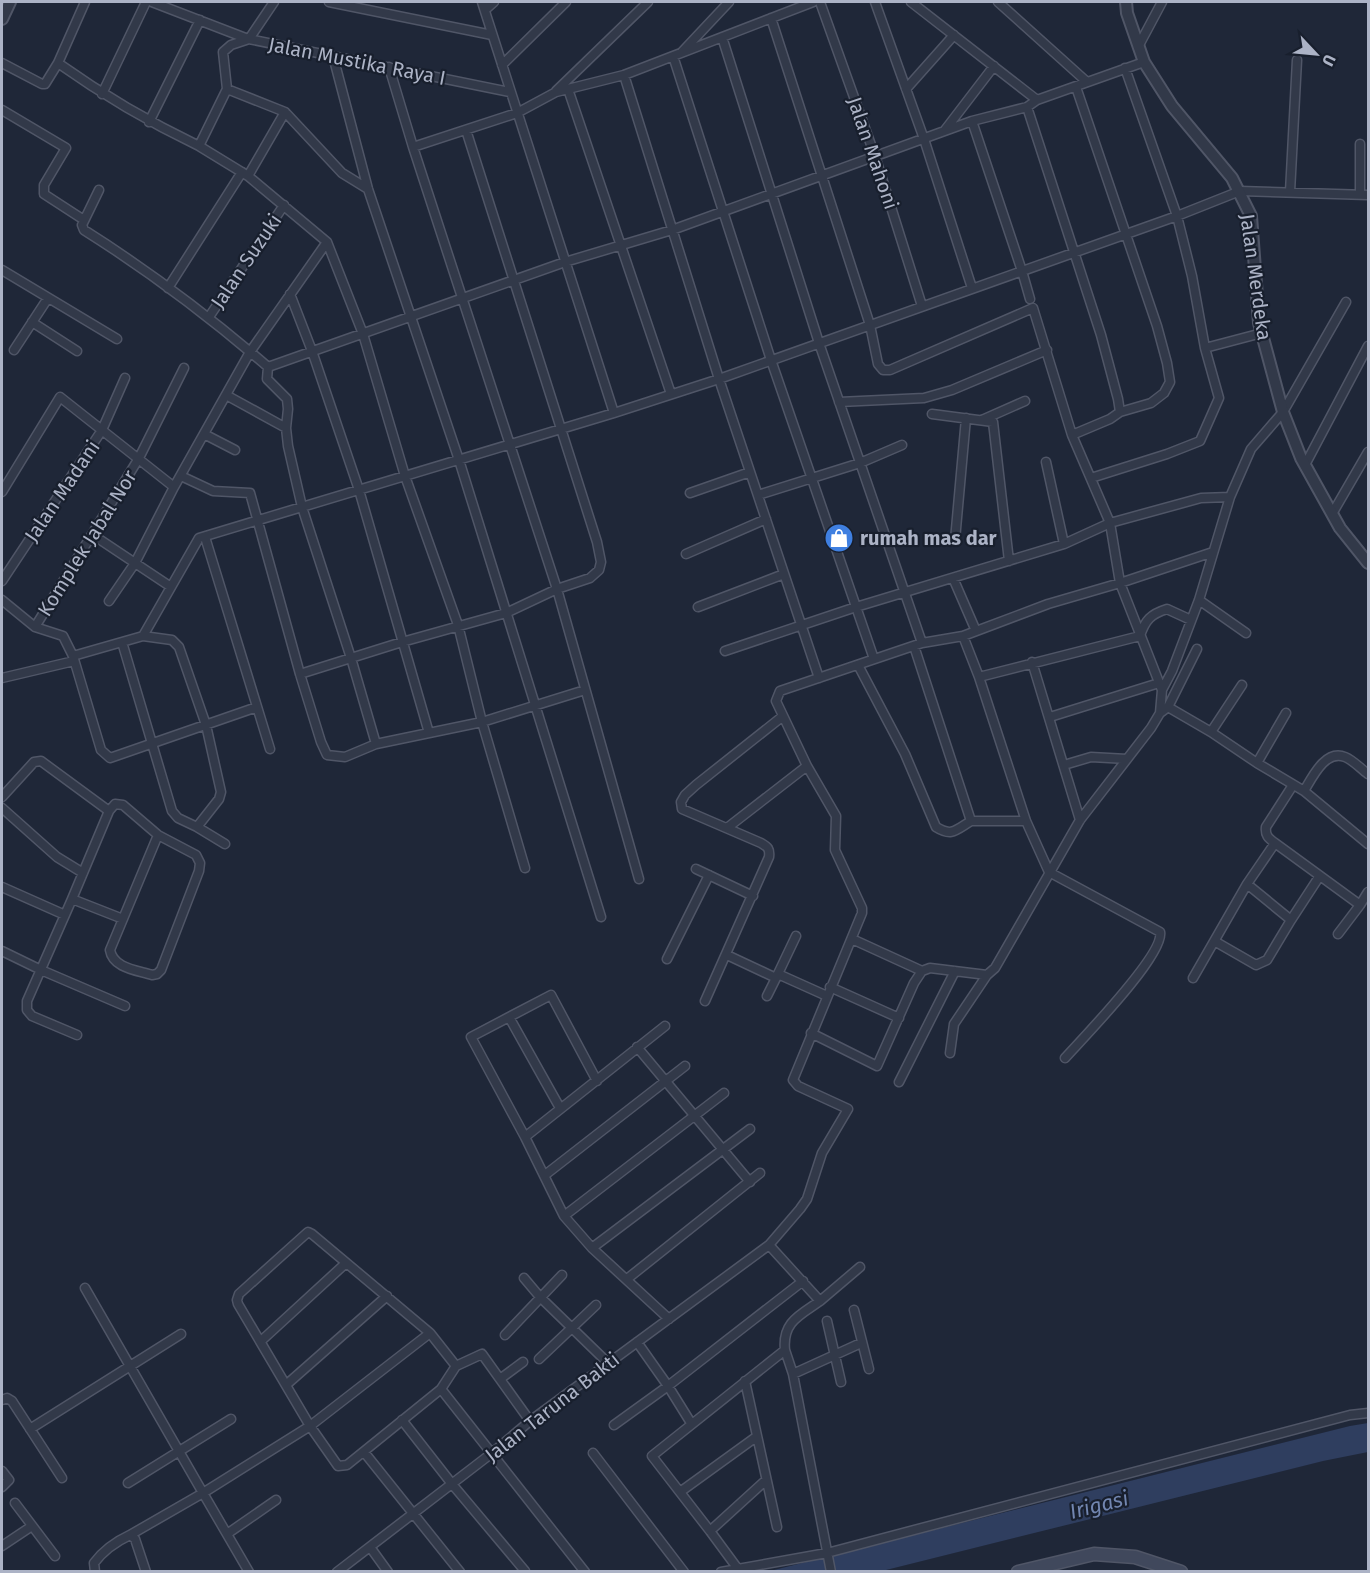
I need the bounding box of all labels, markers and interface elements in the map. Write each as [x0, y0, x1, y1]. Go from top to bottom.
north arrow [1286, 24, 1346, 84]
street label: Jalan Mustika Raya I [266, 32, 448, 90]
text: U [1318, 52, 1340, 69]
street label: Jalan Mahoni [843, 93, 903, 213]
street label: Jalan Suzuki [206, 209, 286, 313]
street label: Jalan Merdeka [1235, 212, 1277, 342]
street label: Jalan Madani [19, 436, 105, 546]
street label: Komplek Jabal Nor [32, 465, 142, 621]
shop icon: rumah mas dar [823, 522, 855, 554]
place label: rumah mas dar [860, 526, 998, 550]
street label: Jalan Taruna Bakti [480, 1347, 624, 1467]
water label: Irigasi [1067, 1485, 1131, 1525]

